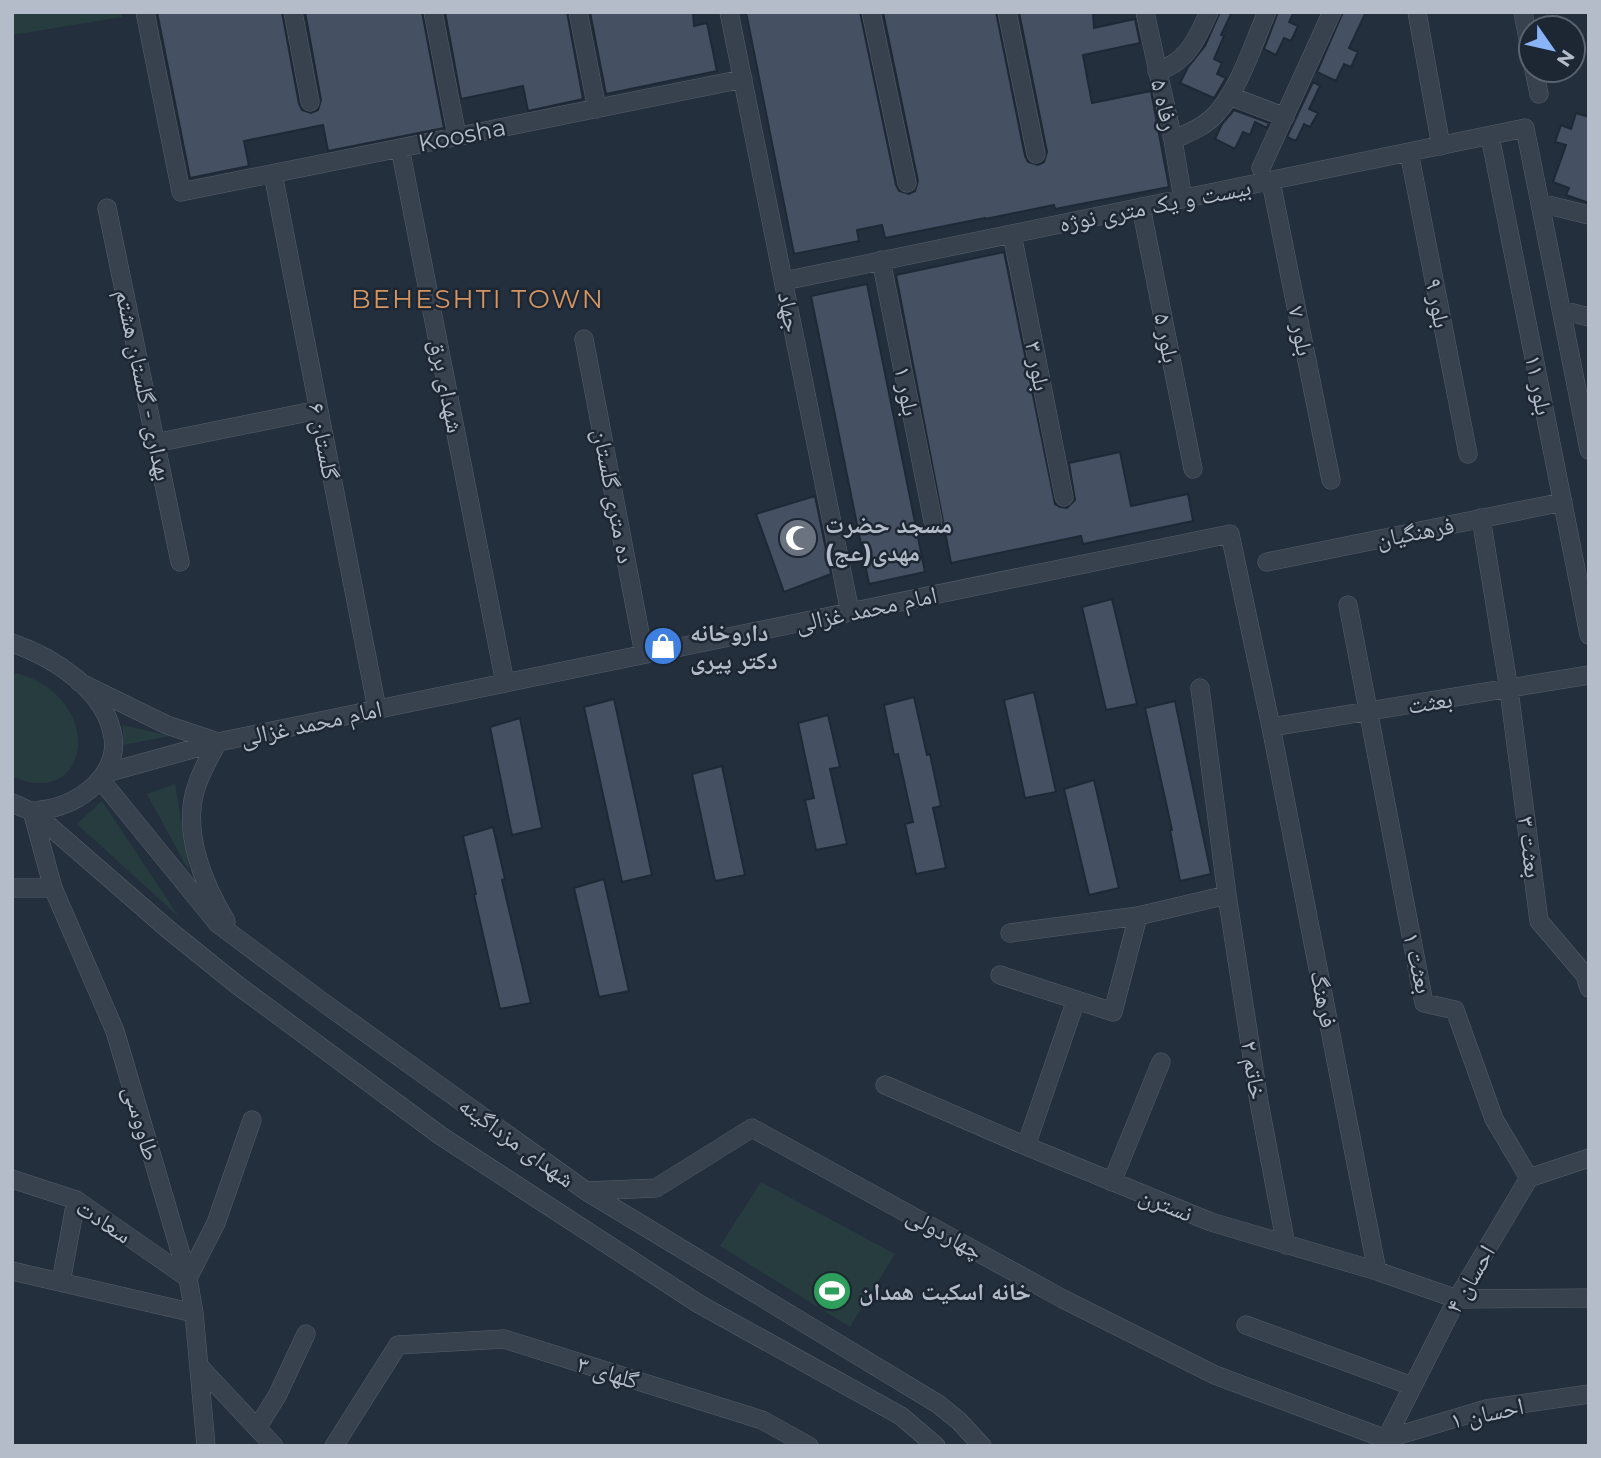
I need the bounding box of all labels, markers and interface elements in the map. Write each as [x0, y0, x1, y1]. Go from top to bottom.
north arrow [1517, 14, 1587, 84]
text: N [1552, 45, 1580, 71]
street label: رفاه ۵ [1145, 76, 1185, 134]
street label: Koosha [416, 112, 508, 158]
street label: بیست و یک متری نوژه [1057, 172, 1253, 238]
street label: بلور ۹ [1419, 276, 1457, 330]
district label: BEHESHTI TOWN [351, 283, 605, 315]
street label: بهداری - گلستان هشتم [108, 287, 178, 484]
street label: جهاد [772, 289, 808, 335]
street label: بلور ۷ [1282, 304, 1320, 358]
street label: بلور ۵ [1148, 311, 1186, 365]
street label: شهدای برق [424, 337, 470, 435]
street label: بلور ۳ [1019, 339, 1057, 393]
street label: بلور ۱۱ [1519, 352, 1559, 418]
street label: بلور ۱ [888, 364, 926, 418]
street label: گلستان ۶ [302, 400, 346, 482]
street label: ده متری گلستان [587, 426, 641, 566]
place label: مسجد حضرت مهدی(عج) [825, 510, 952, 568]
street label: فرهنگیان [1374, 510, 1456, 554]
mosque icon: مسجد حضرت مهدی(عج) [777, 517, 819, 559]
street label: امام محمد غزالی [792, 580, 940, 640]
place label: داروخانه دکتر پیری [690, 618, 778, 675]
shop icon: داروخانه دکتر پیری [642, 625, 684, 667]
street label: بعثت [1406, 684, 1454, 720]
street label: امام محمد غزالی [237, 694, 385, 754]
street label: بعثت ۳ [1512, 815, 1548, 879]
street label: بعثت ۱ [1397, 930, 1439, 996]
street label: فرهنگ [1304, 968, 1344, 1030]
street label: خاتم ۲ [1233, 1038, 1273, 1102]
street label: طاووسی [117, 1082, 167, 1164]
street label: شهدای مزداگینه [454, 1090, 580, 1194]
street label: نسترن [1135, 1180, 1197, 1228]
street label: سعادت [71, 1192, 137, 1250]
street label: چهاردولی [902, 1200, 988, 1266]
street label: احسان ۴ [1439, 1240, 1501, 1318]
sports icon: خانه اسكيت همدان [811, 1270, 853, 1312]
place label: خانه اسكيت همدان [859, 1277, 1031, 1306]
street label: گلهای ۳ [574, 1349, 642, 1395]
street label: احسان ۱ [1448, 1391, 1526, 1435]

